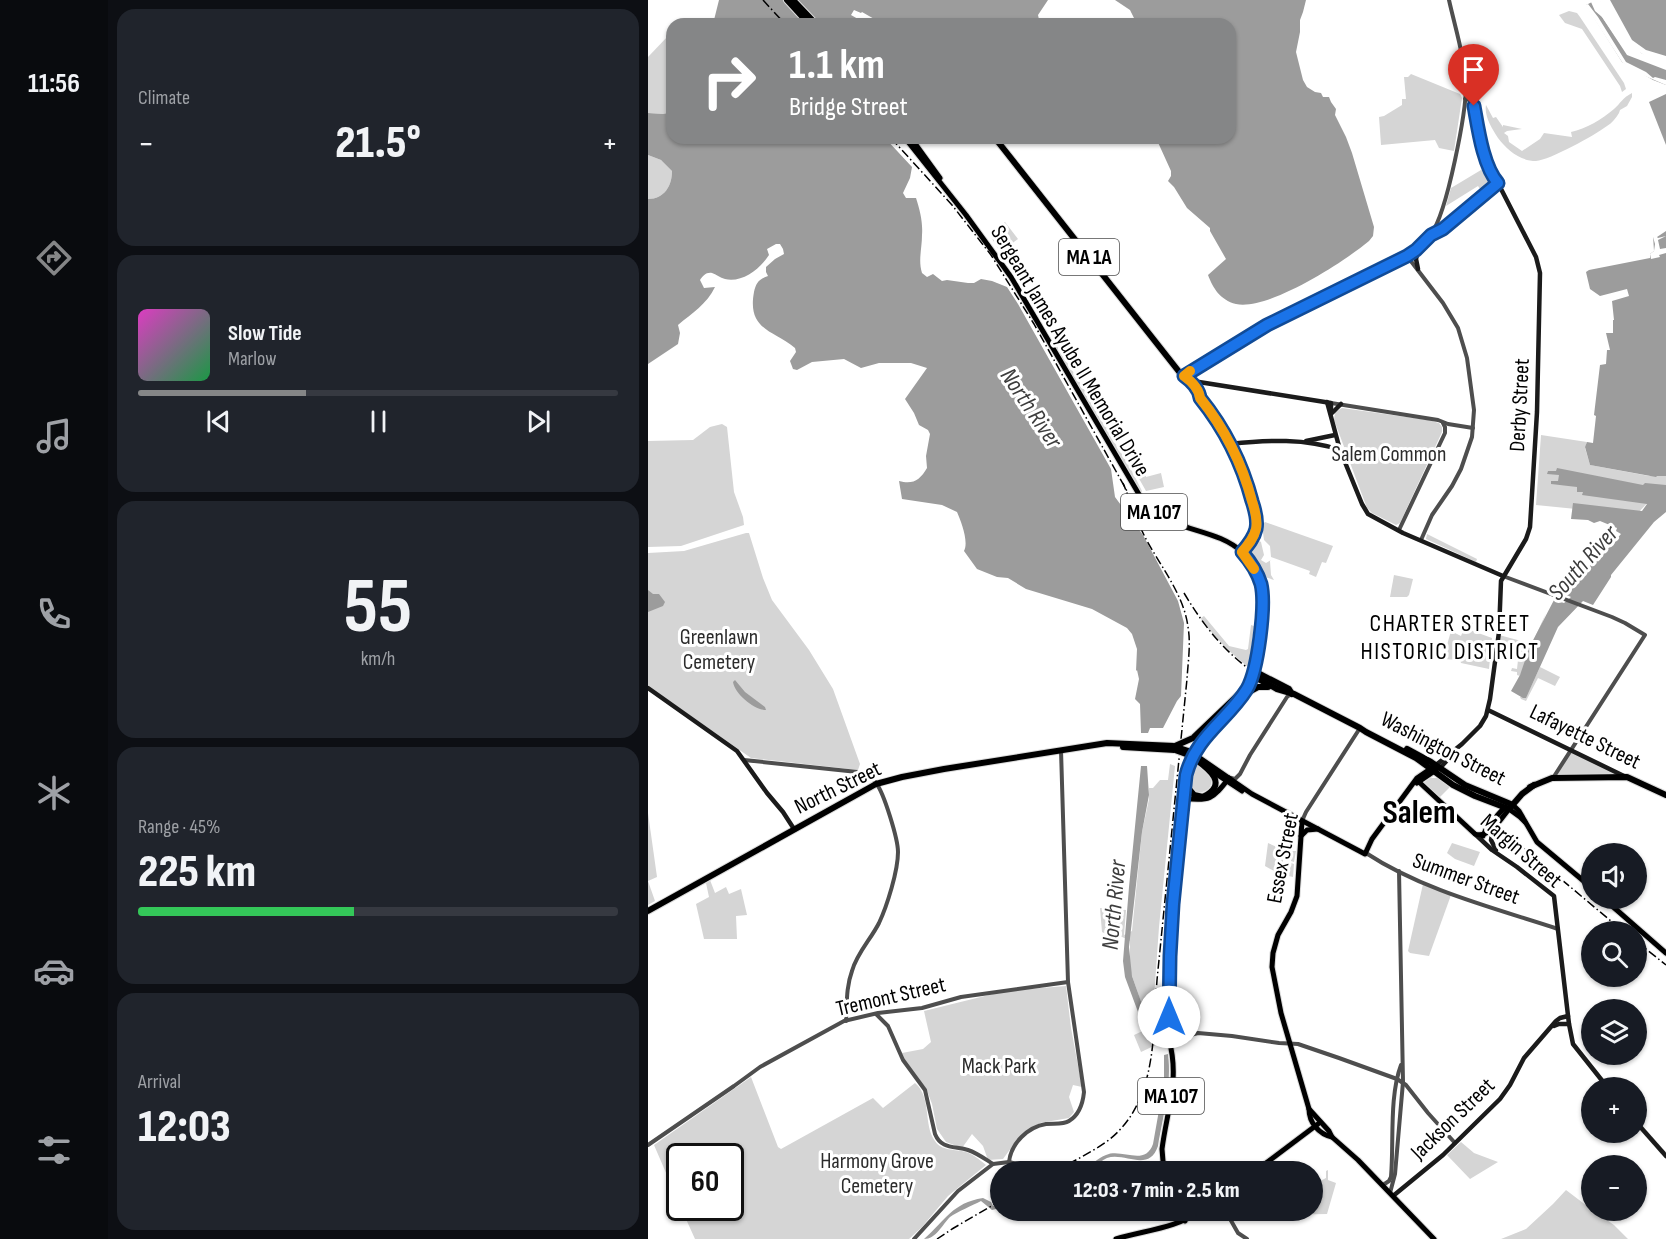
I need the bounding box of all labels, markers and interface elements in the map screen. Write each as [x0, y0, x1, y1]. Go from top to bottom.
text: 1.1 km [789, 40, 885, 91]
icon: right [690, 42, 768, 120]
pin [1448, 44, 1499, 106]
icon: arrive [1457, 53, 1490, 86]
text: 11:56 [28, 68, 80, 100]
text: Climate [138, 86, 190, 110]
text: Bridge Street [789, 91, 908, 123]
text: 21.5° [335, 116, 421, 171]
text: − [138, 124, 154, 164]
text: + [602, 124, 618, 164]
street label: Sergeant James Ayube II Memorial Drive [984, 221, 1156, 481]
icon: directions [33, 237, 75, 279]
road number: MA 1A [1059, 239, 1119, 275]
text: Slow Tide [228, 320, 302, 347]
text: Marlow [228, 347, 276, 371]
street label: Derby Street [1504, 357, 1536, 452]
water label: North River [994, 363, 1069, 454]
icon: previous [202, 405, 235, 438]
icon: pause [362, 405, 395, 438]
icon: next [522, 405, 555, 438]
icon: music [33, 415, 75, 457]
park label: Salem Common [1332, 441, 1446, 468]
road number: MA 107 [1121, 494, 1187, 530]
water label: South River [1542, 519, 1625, 606]
text: 55 [344, 561, 412, 654]
icon: phone [33, 593, 75, 635]
district label: CHARTER STREET HISTORIC DISTRICT [1361, 609, 1539, 666]
park label: Greenlawn Cemetery [680, 624, 758, 676]
text: km/h [361, 647, 395, 671]
street label: Lafayette Street [1525, 699, 1645, 776]
street label: Washington Street [1376, 706, 1510, 792]
street label: North Street [790, 755, 886, 821]
icon: climate [33, 772, 75, 814]
district label: Salem [1382, 792, 1456, 833]
street label: Margin Street [1475, 808, 1568, 894]
street label: Essex Street [1261, 810, 1305, 905]
text: Range · 45% [138, 815, 220, 839]
map controls [1581, 843, 1647, 1221]
button: sound [1581, 843, 1647, 909]
text: 225 km [138, 845, 256, 900]
street label: Summer Street [1409, 847, 1523, 911]
water label: North River [1096, 858, 1132, 951]
button: search [1581, 921, 1647, 987]
icon: car [33, 950, 75, 992]
street label: Tremont Street [834, 971, 949, 1023]
position arrow [1137, 985, 1201, 1049]
button: layers [1581, 999, 1647, 1065]
park label: Mack Park [962, 1053, 1037, 1080]
text: Arrival [138, 1070, 181, 1094]
street label: Jackson Street [1405, 1072, 1501, 1166]
button: + [1581, 1077, 1647, 1143]
road number: MA 107 [1138, 1078, 1204, 1114]
text: 12:03 [138, 1100, 231, 1155]
icon: filters [33, 1129, 75, 1171]
speed limit sign: 60 [666, 1143, 744, 1221]
park label: Harmony Grove Cemetery [820, 1148, 934, 1200]
button: − [1581, 1155, 1647, 1221]
text: 12:03 · 7 min · 2.5 km [1073, 1177, 1240, 1204]

